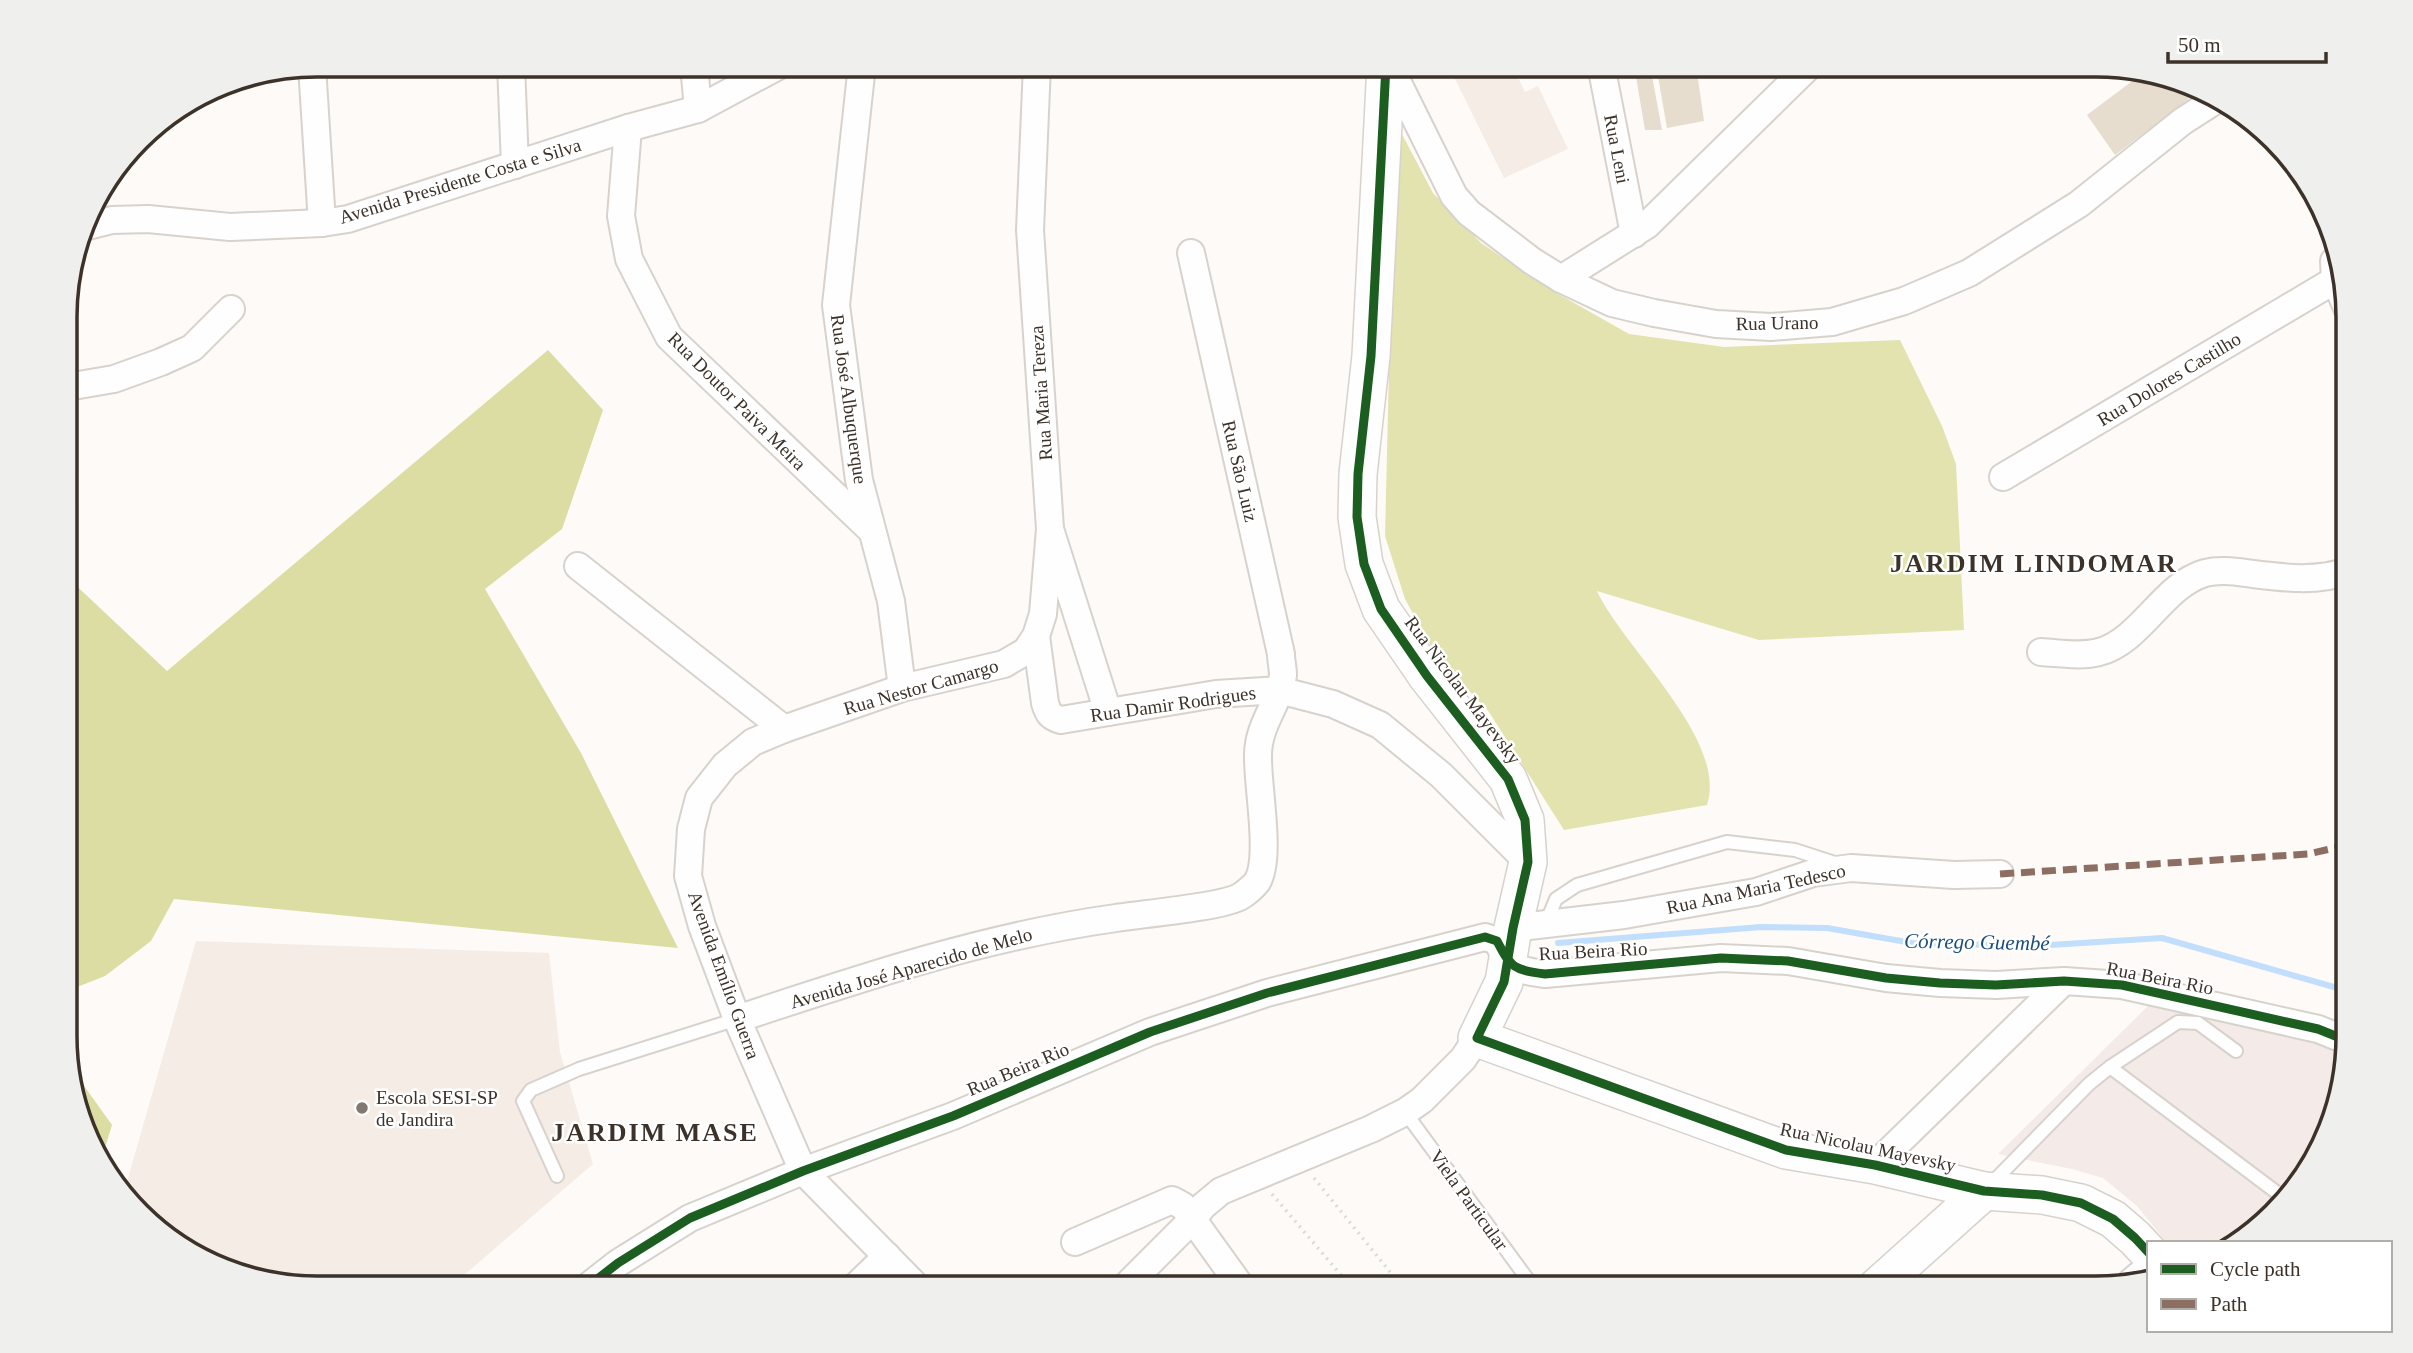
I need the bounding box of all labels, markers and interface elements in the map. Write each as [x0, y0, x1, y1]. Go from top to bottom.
scale bar [2168, 21, 2326, 65]
text: 50 m [2178, 33, 2221, 57]
street label: Rua Leni [1600, 113, 1634, 185]
street label: Avenida Presidente Costa e Silva [336, 134, 584, 228]
street label: Rua Urano [1735, 312, 1819, 334]
street label: Rua José Albuquerque [827, 313, 871, 485]
street label: Rua Maria Tereza [1026, 324, 1056, 461]
street label: Rua Doutor Paiva Meira [664, 328, 811, 475]
street label: Rua Dolores Castilho [2093, 328, 2245, 430]
street label: Rua São Luiz [1218, 418, 1262, 524]
district label: JARDIM LINDOMAR [1890, 549, 2178, 578]
street label: Rua Nicolau Mayevsky [1401, 612, 1526, 768]
street label: Rua Nestor Camargo [841, 655, 1001, 719]
street label: Rua Damir Rodrigues [1089, 682, 1257, 726]
street label: Rua Ana Maria Tedesco [1665, 860, 1847, 918]
street label: Avenida Emílio Guerra [684, 888, 764, 1062]
street label: Avenida José Aparecido de Melo [788, 923, 1034, 1013]
water label: Córrego Guembé [1904, 929, 2052, 955]
street label: Rua Beira Rio [1538, 938, 1648, 964]
street label: Rua Beira Rio [2105, 957, 2215, 999]
street label: Rua Beira Rio [964, 1038, 1072, 1100]
place label: Escola SESI-SP de Jandira [376, 1087, 498, 1130]
marker: Escola SESI-SP de Jandira [354, 1100, 370, 1116]
district label: JARDIM MASE [551, 1118, 759, 1147]
street label: Rua Nicolau Mayevsky [1778, 1118, 1958, 1176]
street label: Viela Particular [1426, 1146, 1513, 1255]
legend [2147, 1241, 2392, 1332]
text: Cycle path [2210, 1257, 2301, 1281]
text: Path [2210, 1292, 2248, 1316]

